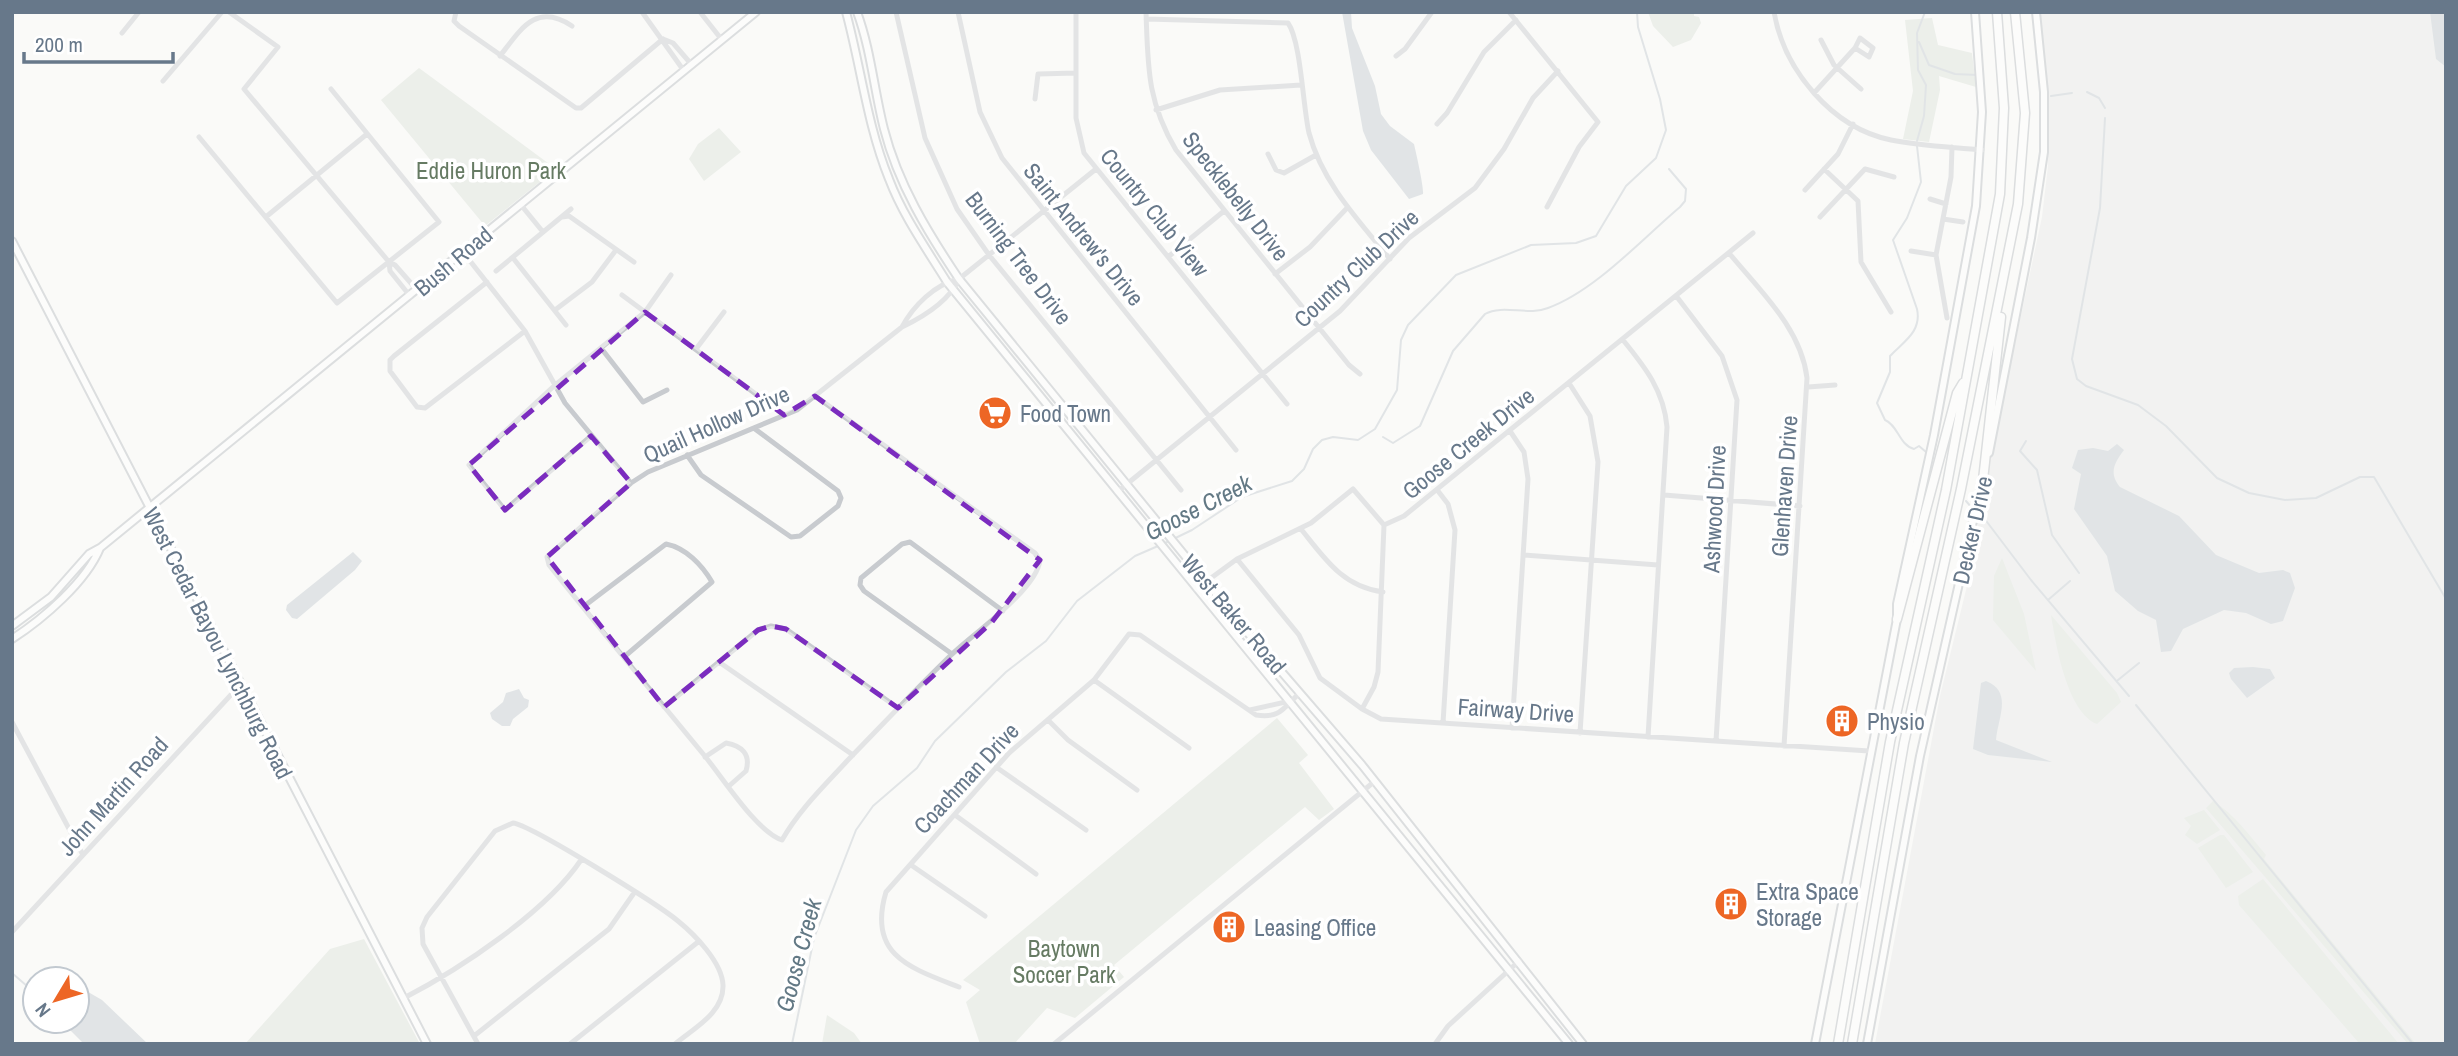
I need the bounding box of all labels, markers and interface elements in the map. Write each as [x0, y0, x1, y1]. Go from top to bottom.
scale bar [24, 21, 173, 65]
text: 200 m [35, 30, 83, 59]
street label: Specklebelly Drive [1176, 125, 1296, 267]
street label: Country Club View [1094, 141, 1217, 283]
park label: Eddie Huron Park [416, 155, 567, 186]
street label: Saint Andrew's Drive [1017, 156, 1151, 312]
street label: Burning Tree Drive [959, 185, 1079, 331]
street label: Country Club Drive [1287, 202, 1425, 334]
street label: Bush Road [407, 219, 499, 303]
street label: Quail Hollow Drive [638, 378, 794, 470]
street label: Goose Creek Drive [1396, 380, 1540, 506]
supermarket icon: Food Town [976, 394, 1014, 432]
place label: Food Town [1020, 398, 1111, 429]
street label: Glenhaven Drive [1764, 414, 1804, 558]
street label: Ashwood Drive [1695, 444, 1733, 575]
water label: Goose Creek [1139, 466, 1258, 548]
street label: Decker Drive [1945, 473, 1999, 587]
street label: West Cedar Bayou Lynchburg Road [136, 502, 300, 784]
street label: West Baker Road [1175, 548, 1293, 680]
street label: Fairway Drive [1457, 690, 1575, 730]
building icon: Physio [1823, 702, 1861, 740]
place label: Physio [1867, 706, 1925, 737]
street label: Coachman Drive [906, 716, 1026, 840]
street label: John Martin Road [51, 730, 175, 862]
place label: Extra Space Storage [1756, 876, 1859, 933]
building icon: Extra Space Storage [1712, 885, 1750, 923]
water label: Goose Creek [768, 894, 829, 1015]
building icon: Leasing Office [1210, 908, 1248, 946]
place label: Leasing Office [1254, 912, 1376, 943]
park label: Baytown Soccer Park [1013, 933, 1116, 990]
north arrow [21, 965, 91, 1035]
text: N [29, 998, 56, 1023]

